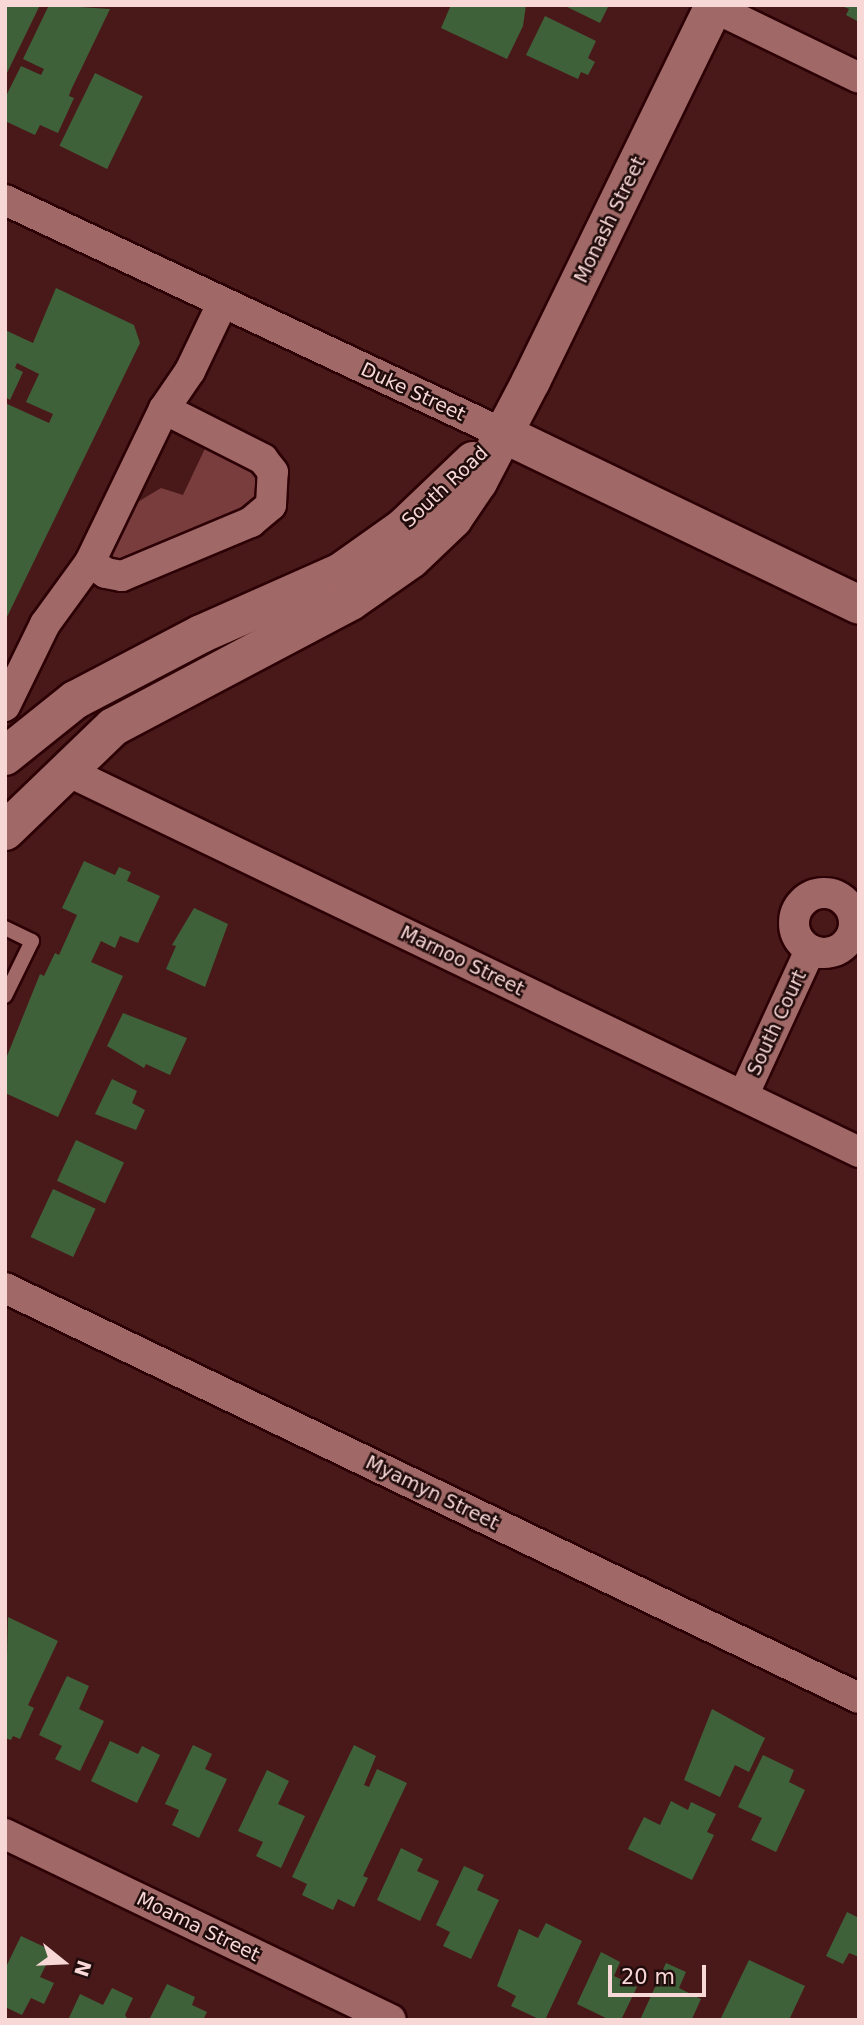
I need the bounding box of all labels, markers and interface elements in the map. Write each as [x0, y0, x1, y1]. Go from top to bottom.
street label: Monash Street [570, 153, 650, 287]
street label: Duke Street [357, 358, 469, 426]
street label: South Road [397, 442, 493, 532]
street label: Marnoo Street [397, 921, 527, 1001]
street label: South Court [743, 967, 811, 1079]
street label: Myamyn Street [362, 1451, 502, 1535]
street label: Moama Street [133, 1887, 263, 1967]
north arrow [28, 1927, 98, 1997]
scale bar [612, 1952, 710, 1996]
text: N [70, 1958, 96, 1979]
text: 20 m [621, 1965, 675, 1989]

